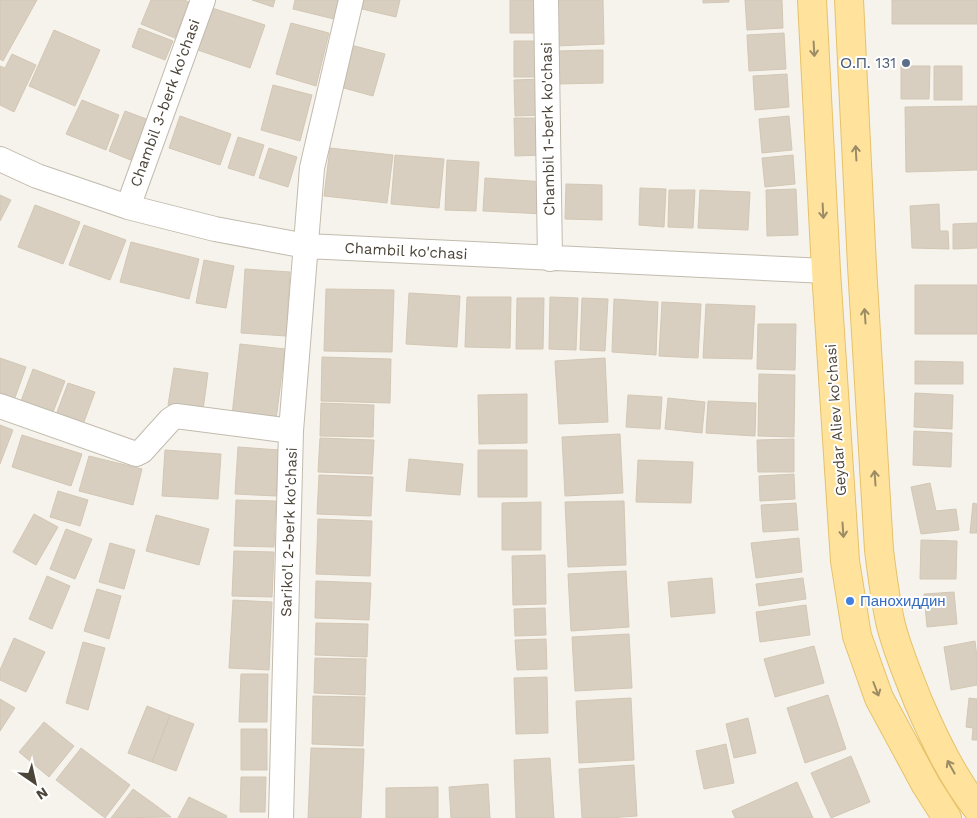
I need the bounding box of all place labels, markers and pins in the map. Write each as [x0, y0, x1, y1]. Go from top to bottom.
place label: О.П. 131 [840, 54, 896, 72]
marker: О.П. 131 [900, 57, 912, 69]
place label: Панохиддин [860, 592, 946, 610]
marker: Панохиддин [844, 595, 856, 607]

